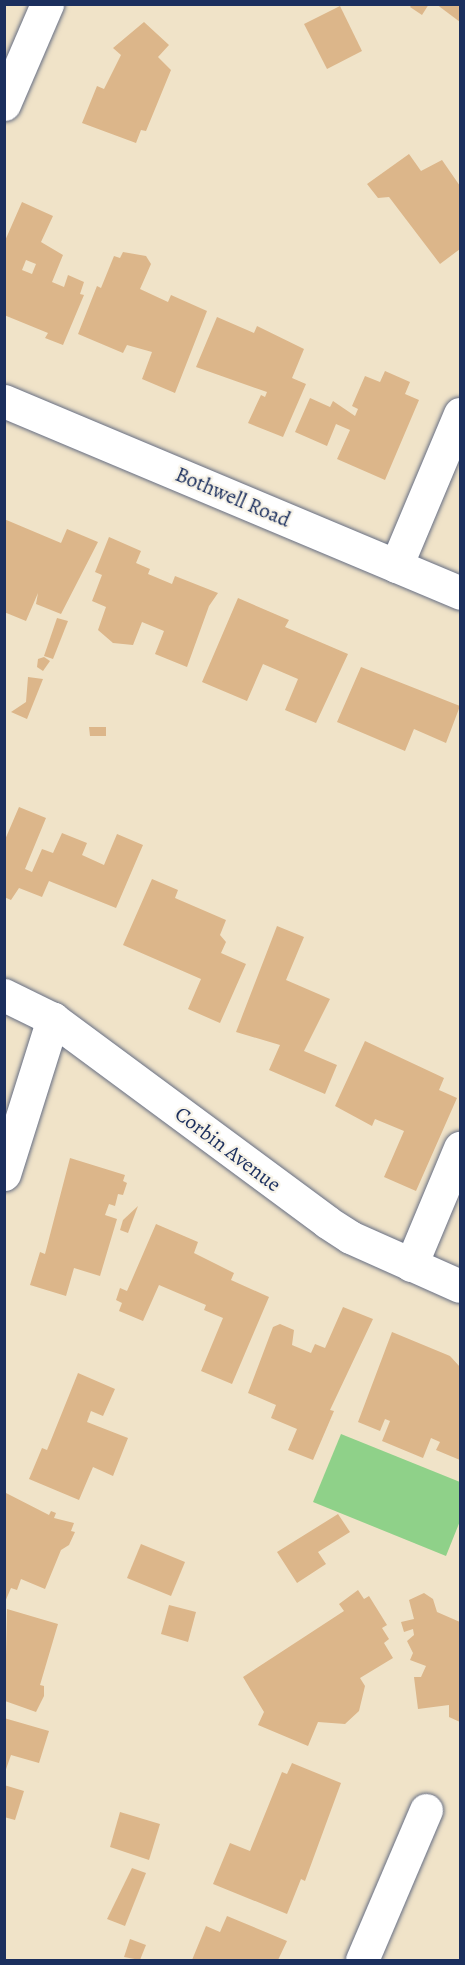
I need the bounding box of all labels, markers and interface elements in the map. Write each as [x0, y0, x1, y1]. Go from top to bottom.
street label: Bothwell Road [172, 461, 294, 533]
street label: Corbin Avenue [170, 1101, 286, 1197]

